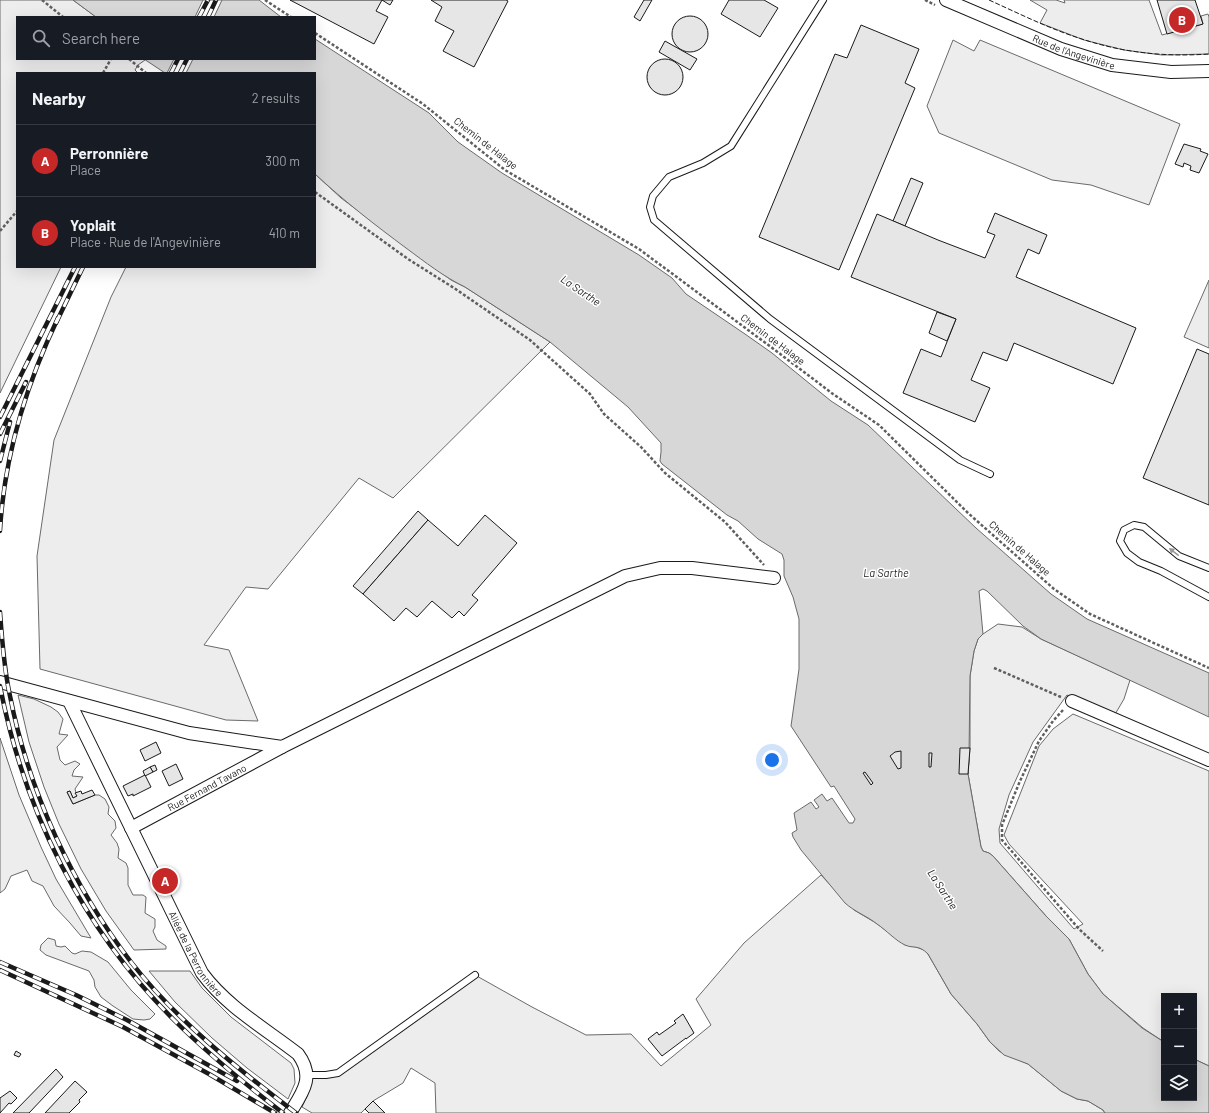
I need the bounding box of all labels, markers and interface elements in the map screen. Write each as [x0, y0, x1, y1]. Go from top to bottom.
pin: B [1169, 5, 1195, 35]
search box [16, 16, 316, 60]
icon: search [30, 27, 52, 49]
text: Search here [62, 29, 140, 47]
street label: Rue de l'Angevinière [1031, 32, 1115, 71]
text: Nearby [32, 88, 86, 108]
text: 2 results [252, 90, 300, 106]
street label: Chemin de Halage [452, 114, 520, 172]
text: Perronnière [70, 144, 149, 162]
text: A [41, 153, 49, 169]
text: 300 m [265, 153, 300, 169]
text: Place [70, 162, 101, 178]
text: Yoplait [70, 216, 116, 234]
text: B [41, 225, 49, 241]
text: 410 m [269, 225, 300, 241]
text: Place · Rue de l'Angevinière [70, 234, 221, 250]
water label: La Sarthe [559, 272, 604, 308]
street label: Chemin de Halage [738, 311, 808, 367]
street label: Chemin de Halage [987, 518, 1053, 578]
one-way arrow [1169, 547, 1180, 556]
water label: La Sarthe [863, 566, 909, 579]
your location [762, 750, 782, 770]
street label: Rue Fernand Tavano [165, 761, 248, 813]
pin: A [152, 866, 178, 896]
water label: La Sarthe [925, 866, 961, 912]
street label: Allée de la Perronnière [167, 909, 225, 999]
map controls [1161, 993, 1197, 1101]
button: + [1161, 993, 1197, 1029]
button: − [1161, 1029, 1197, 1065]
button: layers [1161, 1065, 1197, 1101]

